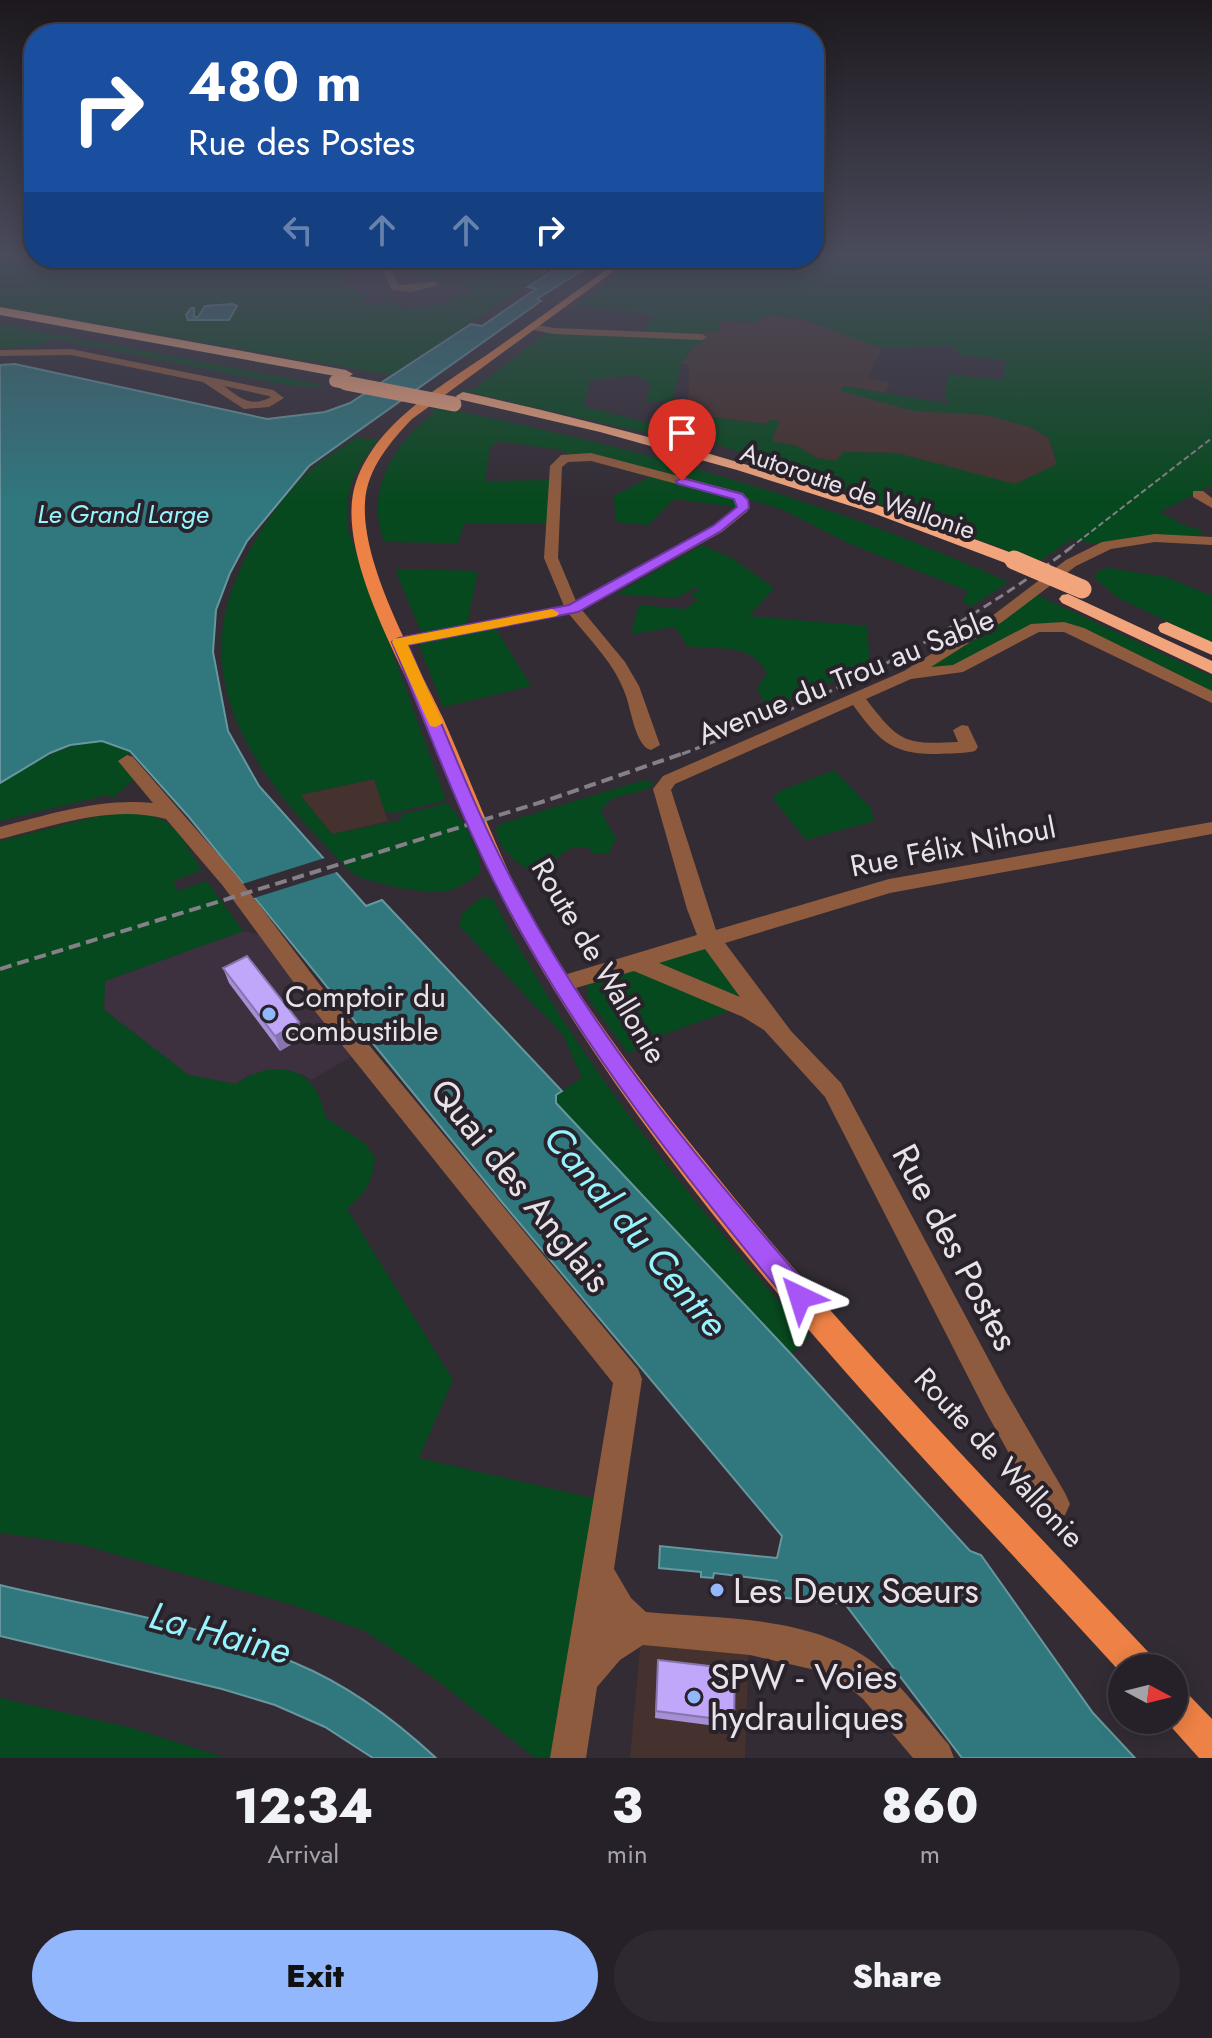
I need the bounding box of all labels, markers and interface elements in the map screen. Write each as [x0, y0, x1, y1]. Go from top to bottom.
text: 480 m [188, 41, 362, 122]
icon: right [56, 56, 160, 160]
text: Rue des Postes [188, 116, 415, 168]
icon: left [276, 208, 320, 252]
icon: ahead [360, 208, 404, 252]
icon: ahead [444, 208, 488, 252]
icon: right [528, 208, 572, 252]
pin [648, 399, 716, 481]
icon: arrive [660, 411, 704, 455]
street label: Autoroute de Wallonie [735, 433, 981, 549]
water label: Le Grand Large [37, 495, 209, 533]
street label: Avenue du Trou au Sable [691, 597, 1001, 756]
street label: Rue Félix Nihoul [846, 805, 1059, 888]
street label: Route de Wallonie [521, 850, 678, 1071]
place label: Comptoir du combustible [285, 975, 446, 1052]
marker: Comptoir du combustible [260, 1005, 278, 1023]
street label: Quai des Anglais [418, 1067, 624, 1303]
water label: Canal du Centre [531, 1113, 742, 1349]
street label: Rue des Postes [880, 1134, 1032, 1360]
position arrow [758, 1255, 842, 1339]
street label: Route de Wallonie [904, 1358, 1094, 1557]
place label: Les Deux Sœurs [733, 1564, 979, 1616]
marker: Les Deux Sœurs [708, 1581, 726, 1599]
water label: La Haine [143, 1587, 297, 1678]
place label: SPW - Voies hydrauliques [710, 1650, 904, 1743]
north arrow [1108, 1654, 1188, 1734]
map controls [1108, 1654, 1188, 1734]
marker: SPW - Voies hydrauliques [685, 1688, 703, 1706]
text: 12:34 [234, 1772, 373, 1841]
text: 3 [612, 1772, 643, 1841]
text: 860 [881, 1772, 978, 1841]
text: Arrival [268, 1835, 339, 1873]
text: min [607, 1835, 648, 1873]
text: m [920, 1835, 940, 1873]
button: Exit [32, 1930, 598, 2022]
button: Share [614, 1930, 1180, 2022]

